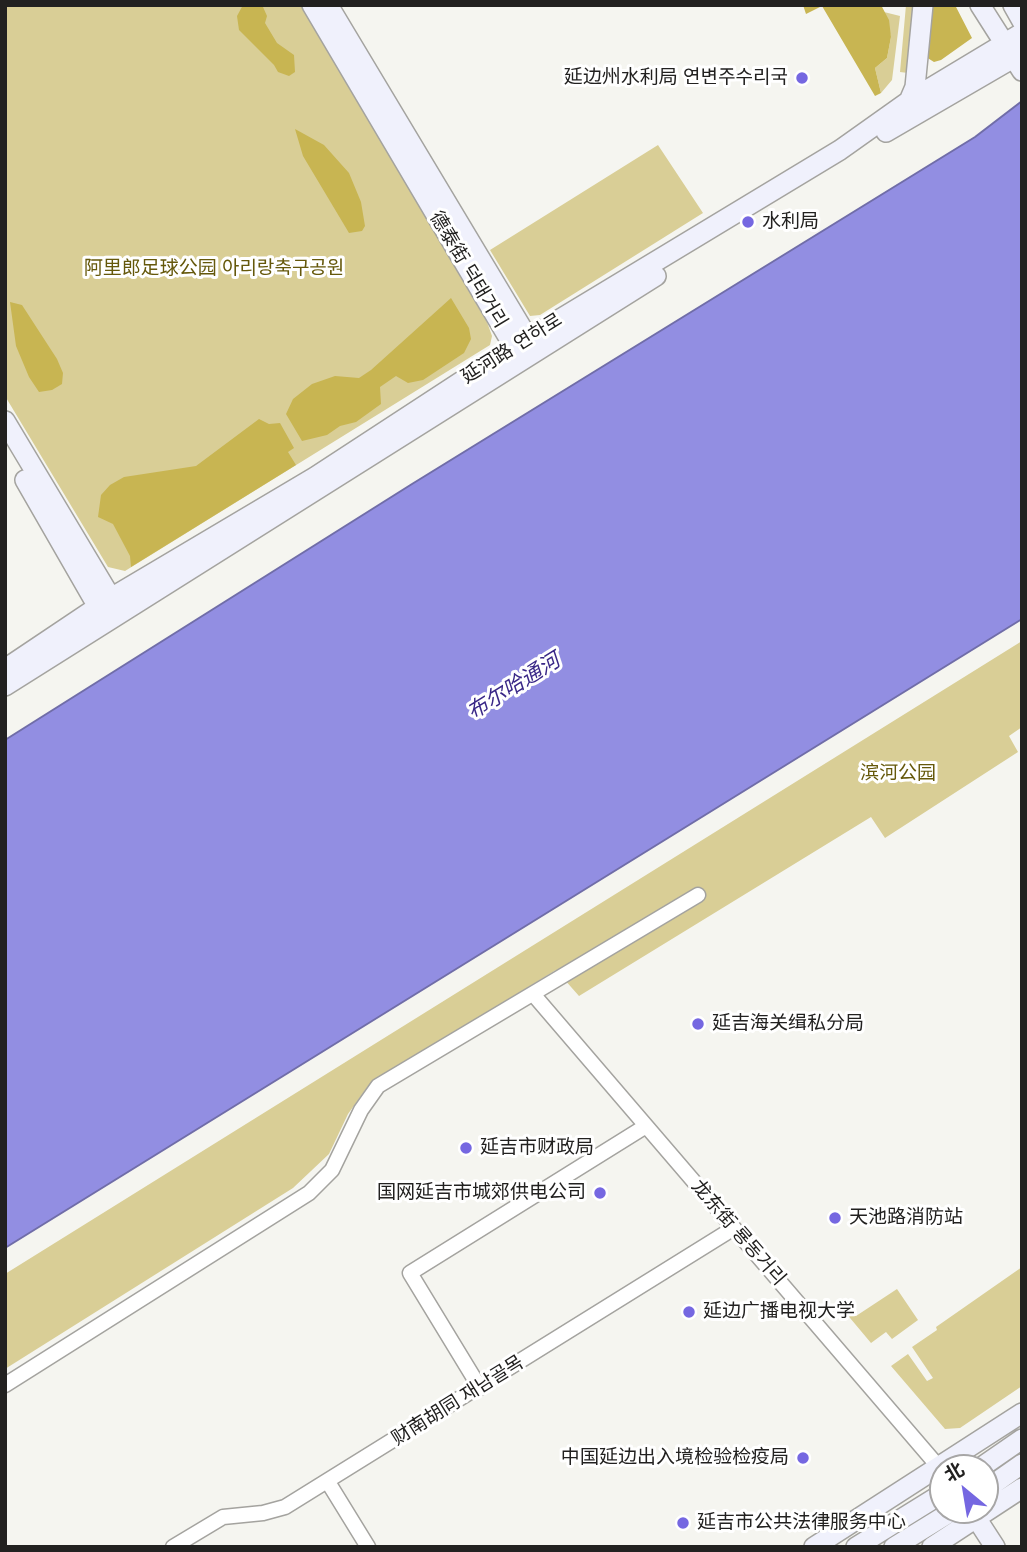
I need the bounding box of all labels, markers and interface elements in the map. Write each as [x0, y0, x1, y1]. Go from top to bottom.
place label: 延边州水利局 연변주수리국 [564, 67, 788, 89]
marker: 延边州水利局 연변주수리국 [794, 70, 810, 86]
street label: 德泰街 덕태거리 [424, 207, 512, 333]
place label: 水利局 [762, 211, 819, 233]
marker: 水利局 [740, 214, 756, 230]
park label: 阿里郎足球公园 아리랑축구공원 [84, 258, 344, 280]
street label: 延河路 연하로 [457, 309, 567, 389]
water label: 布尔哈通河 [463, 648, 565, 726]
park label: 滨河公园 [860, 763, 936, 785]
place label: 延吉海关缉私分局 [712, 1013, 864, 1035]
marker: 延吉海关缉私分局 [690, 1016, 706, 1032]
place label: 延吉市财政局 [480, 1137, 594, 1159]
marker: 延吉市财政局 [458, 1140, 474, 1156]
street label: 龙东街 룡동거리 [686, 1176, 790, 1290]
place label: 国网延吉市城郊供电公司 [377, 1182, 586, 1204]
marker: 国网延吉市城郊供电公司 [592, 1185, 608, 1201]
place label: 天池路消防站 [849, 1207, 963, 1229]
marker: 天池路消防站 [827, 1210, 843, 1226]
place label: 延边广播电视大学 [703, 1301, 855, 1323]
marker: 延边广播电视大学 [681, 1304, 697, 1320]
street label: 财南胡同 재남골목 [388, 1351, 528, 1451]
place label: 中国延边出入境检验检疫局 [561, 1447, 789, 1469]
marker: 中国延边出入境检验检疫局 [795, 1450, 811, 1466]
north arrow [929, 1454, 999, 1524]
text: 北 [941, 1458, 968, 1486]
place label: 延吉市公共法律服务中心 [697, 1512, 906, 1534]
marker: 延吉市公共法律服务中心 [675, 1515, 691, 1531]

